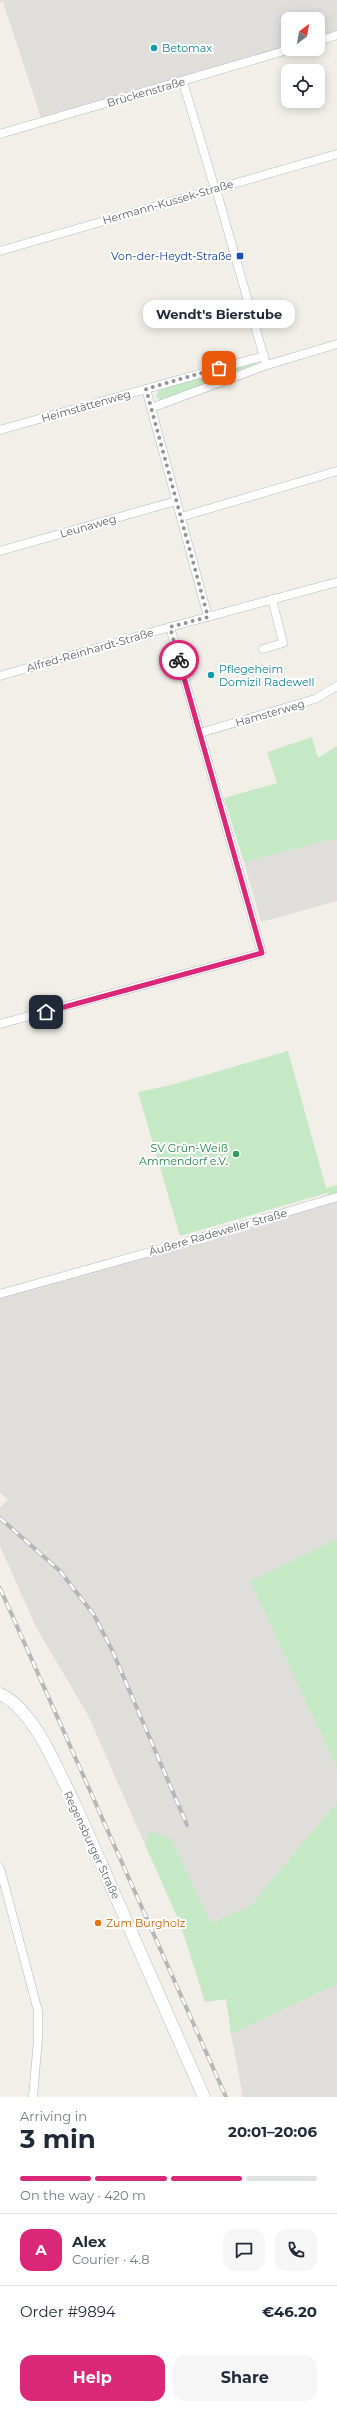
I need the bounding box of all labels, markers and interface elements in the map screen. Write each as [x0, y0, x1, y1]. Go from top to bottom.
north arrow [281, 12, 325, 56]
map controls [281, 12, 325, 108]
place label: Betomax [162, 41, 212, 55]
marker: Betomax [149, 43, 159, 53]
button: locate [281, 64, 325, 108]
street label: Brückenstraße [105, 74, 187, 110]
street label: Hermann-Kussek-Straße [101, 176, 235, 227]
place label: Von-der-Heydt-Straße [111, 249, 232, 263]
marker: Von-der-Heydt-Straße [235, 251, 245, 261]
callout: Wendt's Bierstube [143, 300, 295, 328]
text: Wendt's Bierstube [156, 306, 282, 322]
pin [202, 351, 236, 385]
icon: bag [208, 357, 230, 379]
street label: Heimstättenweg [40, 387, 132, 425]
street label: Leunaweg [58, 511, 118, 541]
street label: Alfred-Reinhardt-Straße [25, 625, 156, 675]
courier [159, 640, 199, 680]
icon: bike [168, 649, 190, 671]
place label: Pflegeheim Domizil Radewell [219, 662, 314, 689]
marker: Pflegeheim Domizil Radewell [206, 670, 216, 680]
street label: Hamsterweg [234, 696, 306, 730]
pin [29, 995, 63, 1029]
icon: home [35, 1001, 57, 1023]
place label: SV Grün-Weiß Ammendorf e.V. [139, 1141, 228, 1168]
marker: SV Grün-Weiß Ammendorf e.V. [231, 1149, 241, 1159]
street label: Äußere Radeweller Straße [147, 1205, 289, 1258]
street label: Regensburger Straße [61, 1789, 123, 1902]
place label: Zum Burgholz [106, 1916, 186, 1930]
marker: Zum Burgholz [93, 1918, 103, 1928]
text: Arriving in [20, 2108, 87, 2124]
text: 20:01–20:06 [228, 2122, 317, 2141]
text: 3 min [20, 2123, 96, 2155]
text: On the way · 420 m [20, 2187, 146, 2203]
button: chat [223, 2229, 265, 2271]
button: phone [275, 2229, 317, 2271]
text: Alex [72, 2232, 106, 2251]
text: A [35, 2240, 47, 2259]
text: Courier · 4.8 [72, 2251, 150, 2267]
text: Order #9894 [20, 2302, 116, 2321]
text: €46.20 [262, 2302, 317, 2321]
button: Help [20, 2355, 165, 2401]
button: Share [173, 2355, 317, 2401]

